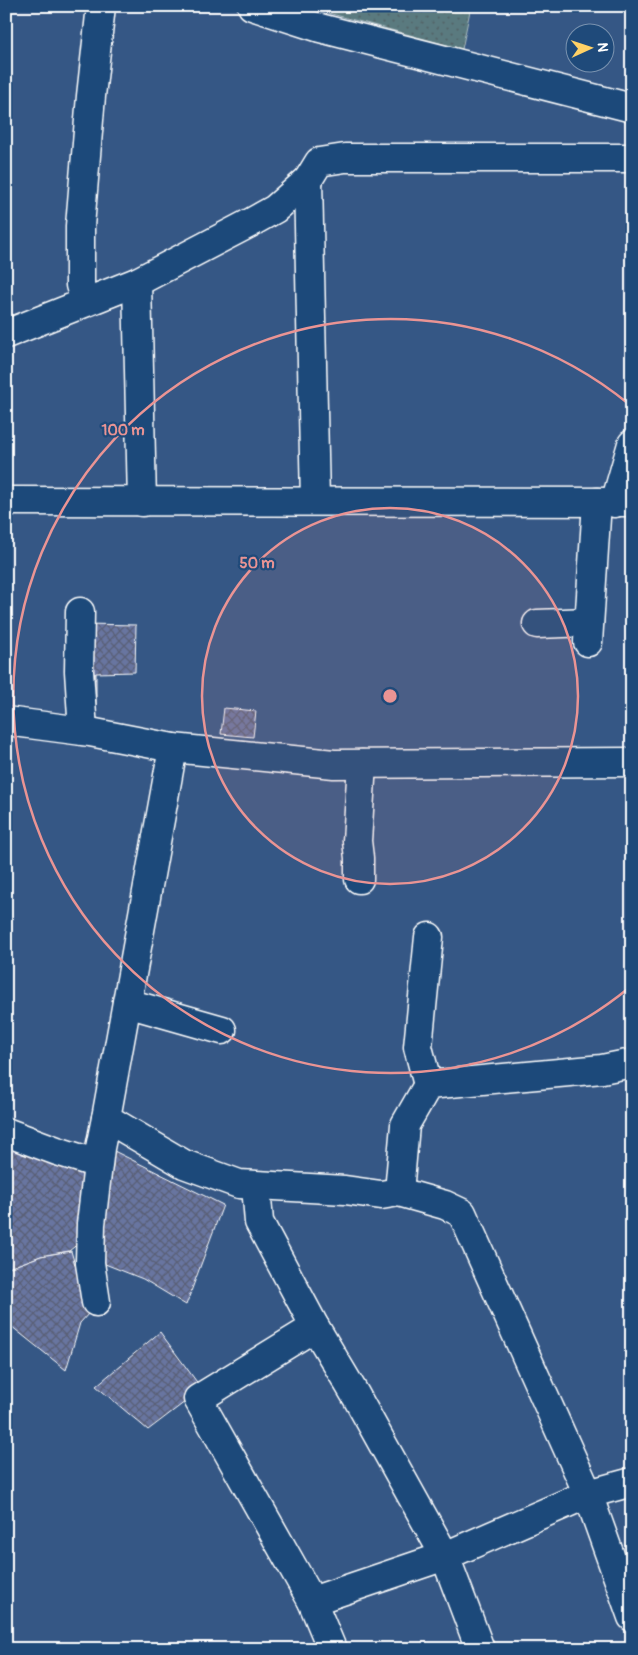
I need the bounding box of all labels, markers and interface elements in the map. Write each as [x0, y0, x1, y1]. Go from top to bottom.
north arrow [566, 22, 616, 72]
text: N [594, 42, 611, 53]
text: 100 m [102, 421, 144, 440]
text: 50 m [240, 554, 274, 573]
centre of rings [381, 687, 399, 705]

